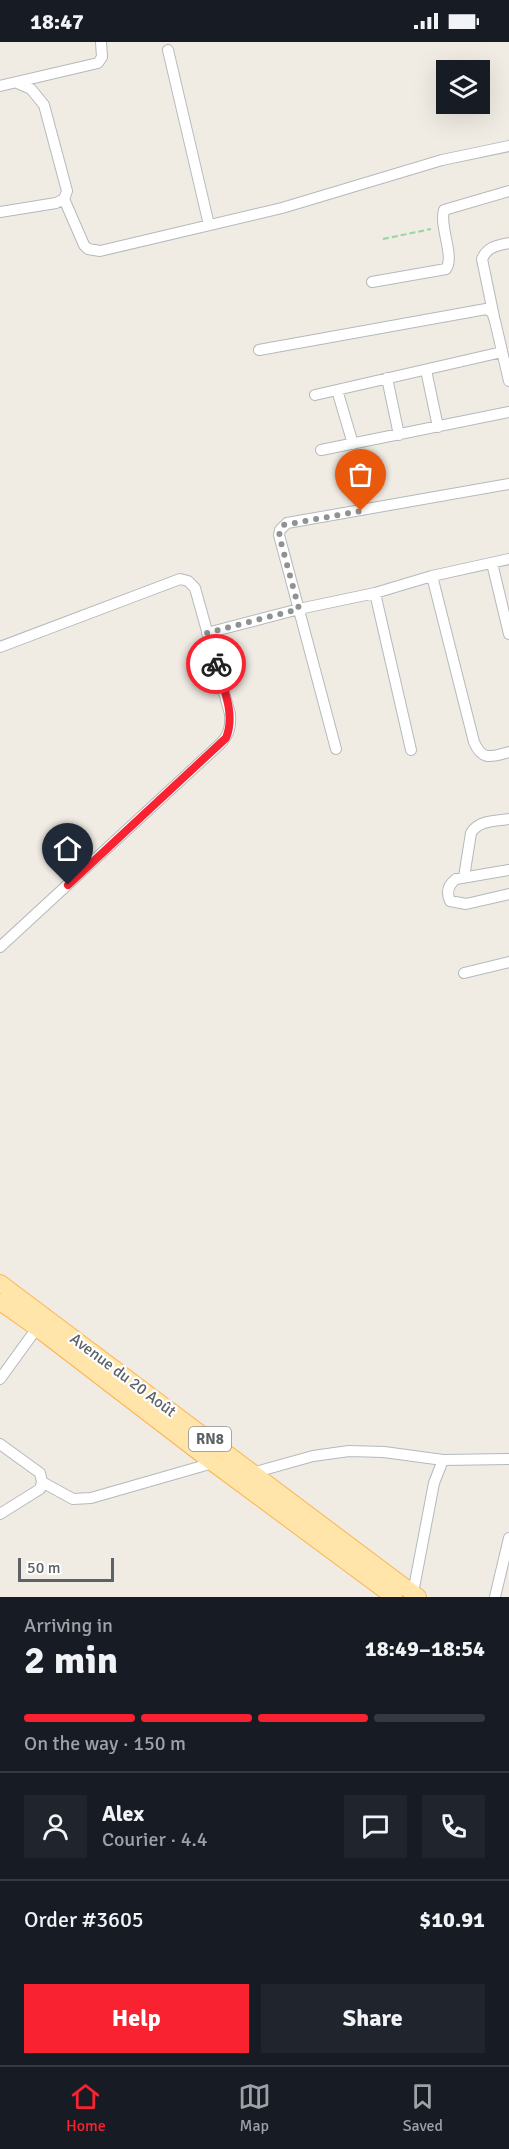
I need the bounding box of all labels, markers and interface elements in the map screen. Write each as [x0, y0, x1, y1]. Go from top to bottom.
text: 18:47 [30, 8, 84, 35]
map controls [436, 60, 490, 114]
button: layers [436, 60, 490, 114]
pin [335, 449, 386, 511]
icon: bag [344, 458, 377, 491]
courier [186, 634, 246, 694]
icon: bike [200, 648, 233, 681]
pin [42, 823, 93, 885]
icon: home [51, 832, 84, 865]
street label: Avenue du 20 Août [66, 1329, 180, 1422]
road number: RN8 [189, 1427, 231, 1451]
scale bar [18, 1555, 114, 1582]
text: 50 m [27, 1558, 61, 1578]
text: Arriving in [24, 1613, 113, 1638]
text: 18:49–18:54 [365, 1635, 485, 1662]
text: 2 min [24, 1636, 118, 1684]
text: On the way · 150 m [24, 1731, 186, 1756]
button: person [24, 1795, 87, 1858]
button: chat [344, 1795, 407, 1858]
button: phone [422, 1795, 485, 1858]
text: Alex [102, 1800, 144, 1827]
text: Courier · 4.4 [102, 1827, 208, 1852]
text: Order #3605 [24, 1906, 144, 1933]
text: $10.91 [419, 1906, 485, 1933]
button: Help [24, 1984, 249, 2053]
button: Share [261, 1984, 485, 2053]
tab: Home [66, 2080, 106, 2136]
tab: Map [238, 2080, 271, 2136]
tab: Saved [403, 2080, 443, 2136]

